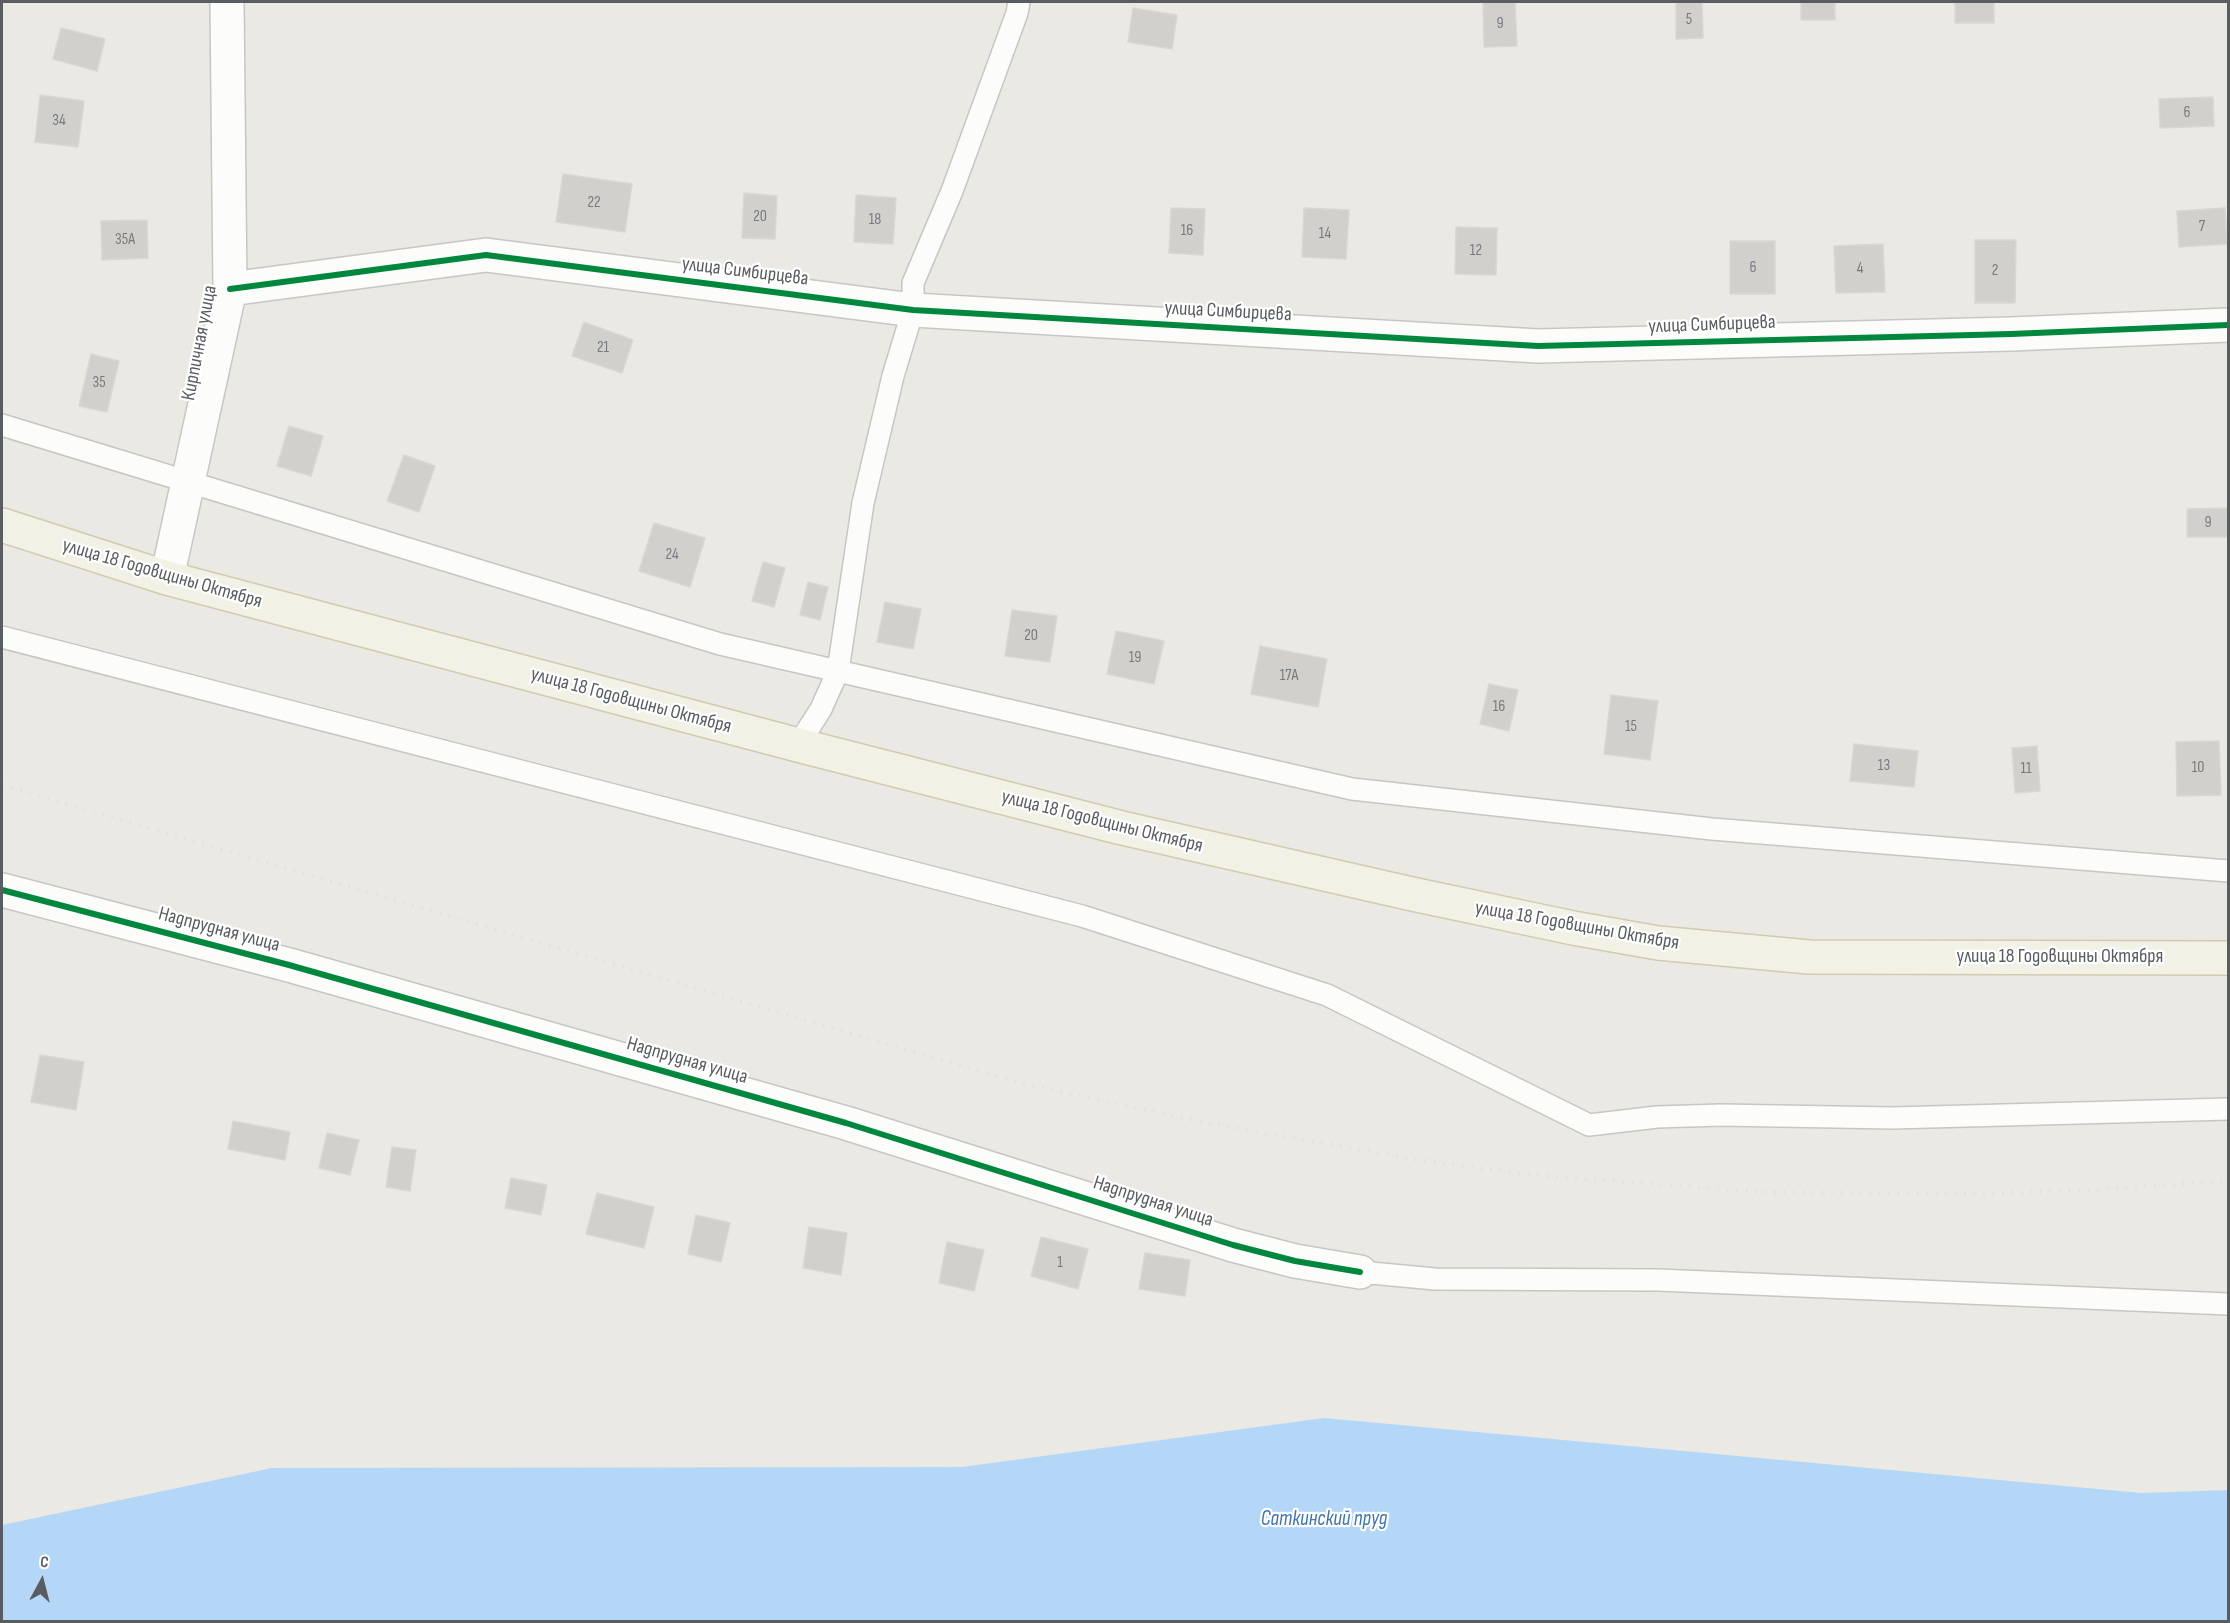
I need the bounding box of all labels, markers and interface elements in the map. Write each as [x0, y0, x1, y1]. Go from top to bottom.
house number: 5 [1686, 10, 1692, 30]
house number: 9 [1496, 14, 1504, 34]
house number: 6 [2183, 103, 2191, 123]
house number: 34 [52, 111, 66, 131]
house number: 22 [587, 193, 601, 213]
house number: 20 [753, 207, 767, 227]
house number: 18 [869, 210, 881, 230]
house number: 7 [2199, 217, 2205, 237]
house number: 16 [1181, 221, 1193, 241]
house number: 14 [1319, 224, 1331, 244]
house number: 35А [115, 230, 135, 250]
house number: 12 [1470, 241, 1482, 261]
street label: улица Симбирцева [680, 252, 810, 292]
house number: 6 [1749, 258, 1757, 278]
house number: 4 [1857, 259, 1863, 279]
house number: 2 [1992, 261, 1998, 281]
street label: Кирпичная улица [177, 283, 223, 403]
street label: улица Симбирцева [1164, 297, 1292, 327]
street label: улица Симбирцева [1648, 311, 1776, 339]
house number: 21 [597, 338, 609, 358]
house number: 35 [92, 373, 106, 393]
house number: 9 [2204, 513, 2212, 533]
street label: улица 18 Годовщины Октября [59, 534, 265, 614]
house number: 24 [665, 545, 679, 565]
house number: 20 [1024, 626, 1038, 646]
house number: 19 [1129, 648, 1141, 668]
street label: улица 18 Годовщины Октября [528, 663, 734, 739]
house number: 17А [1280, 666, 1298, 686]
house number: 16 [1493, 697, 1505, 717]
house number: 15 [1625, 717, 1637, 737]
house number: 13 [1878, 756, 1890, 776]
house number: 10 [2192, 758, 2204, 778]
house number: 11 [2020, 759, 2032, 779]
street label: улица 18 Годовщины Октября [999, 785, 1205, 859]
street label: улица 18 Годовщины Октября [1473, 896, 1681, 956]
street label: Надпрудная улица [156, 902, 282, 958]
street label: улица 18 Годовщины Октября [1957, 945, 2163, 969]
street label: Надпрудная улица [624, 1032, 750, 1090]
street label: Надпрудная улица [1090, 1171, 1216, 1233]
house number: 1 [1057, 1253, 1063, 1273]
water label: Саткинский пруд [1261, 1507, 1387, 1533]
north arrow [12, 1551, 72, 1611]
text: С [39, 1553, 49, 1573]

